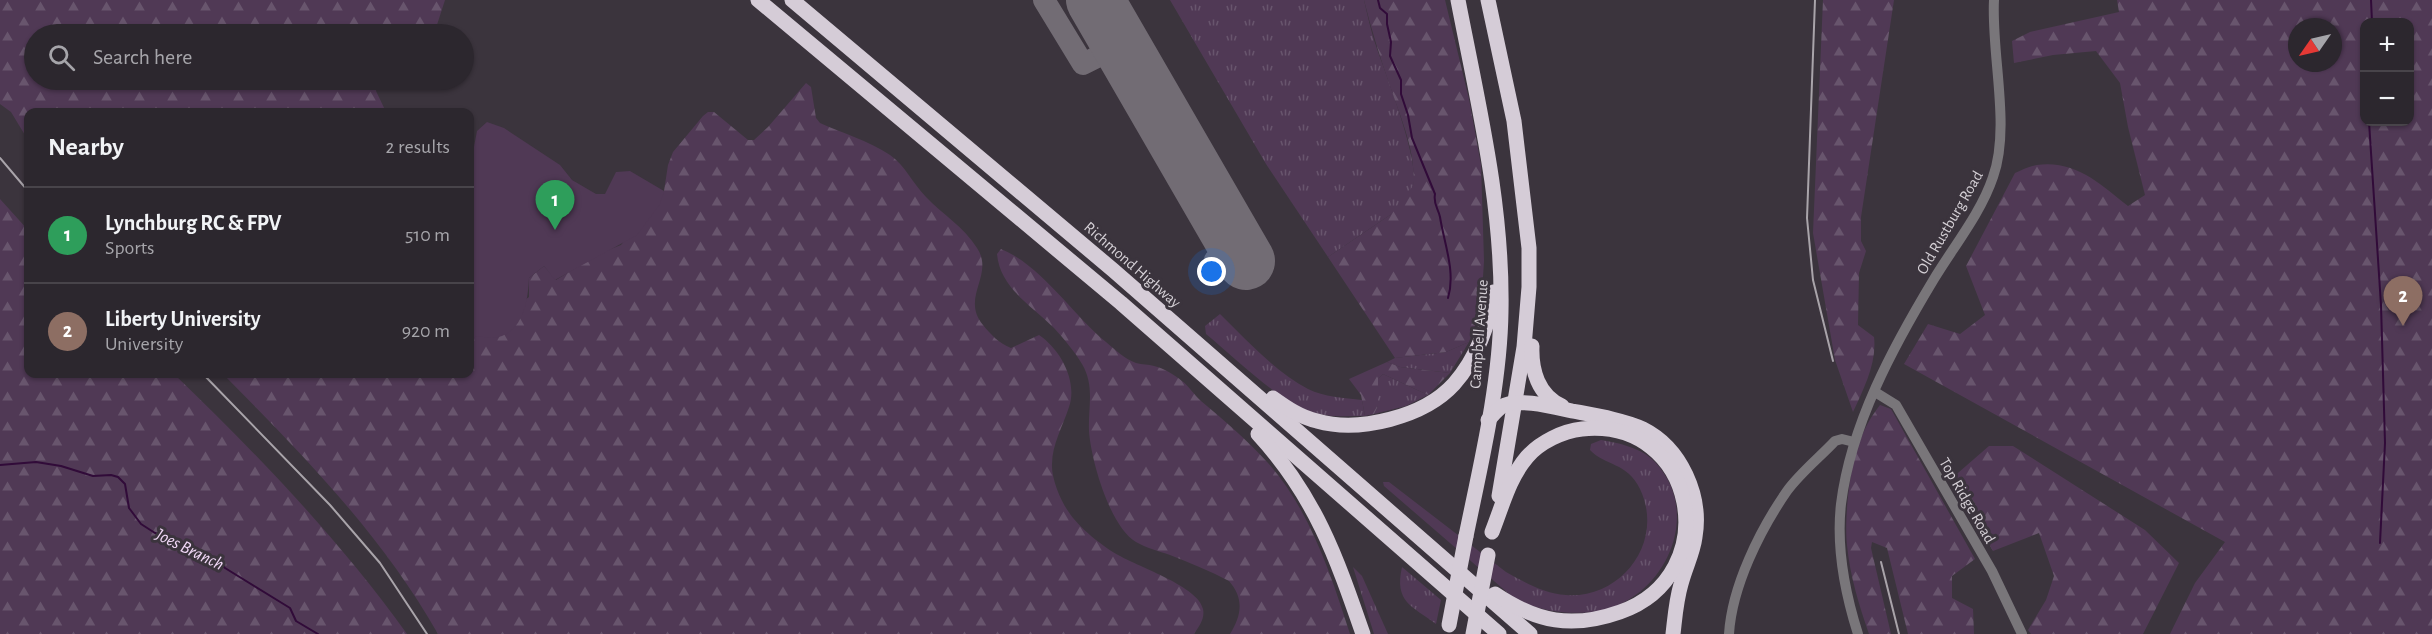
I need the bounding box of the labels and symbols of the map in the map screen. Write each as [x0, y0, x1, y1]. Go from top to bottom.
north arrow [2288, 18, 2342, 72]
street label: Old Rustburg Road [1914, 168, 1986, 277]
pin: 1 [536, 180, 574, 230]
street label: Richmond Highway [1080, 219, 1184, 312]
your location [1197, 257, 1226, 286]
pin: 2 [2384, 276, 2422, 326]
street label: Campbell Avenue [1467, 279, 1491, 389]
street label: Top Ridge Road [1936, 455, 1998, 546]
water label: Joes Branch [152, 525, 226, 574]

